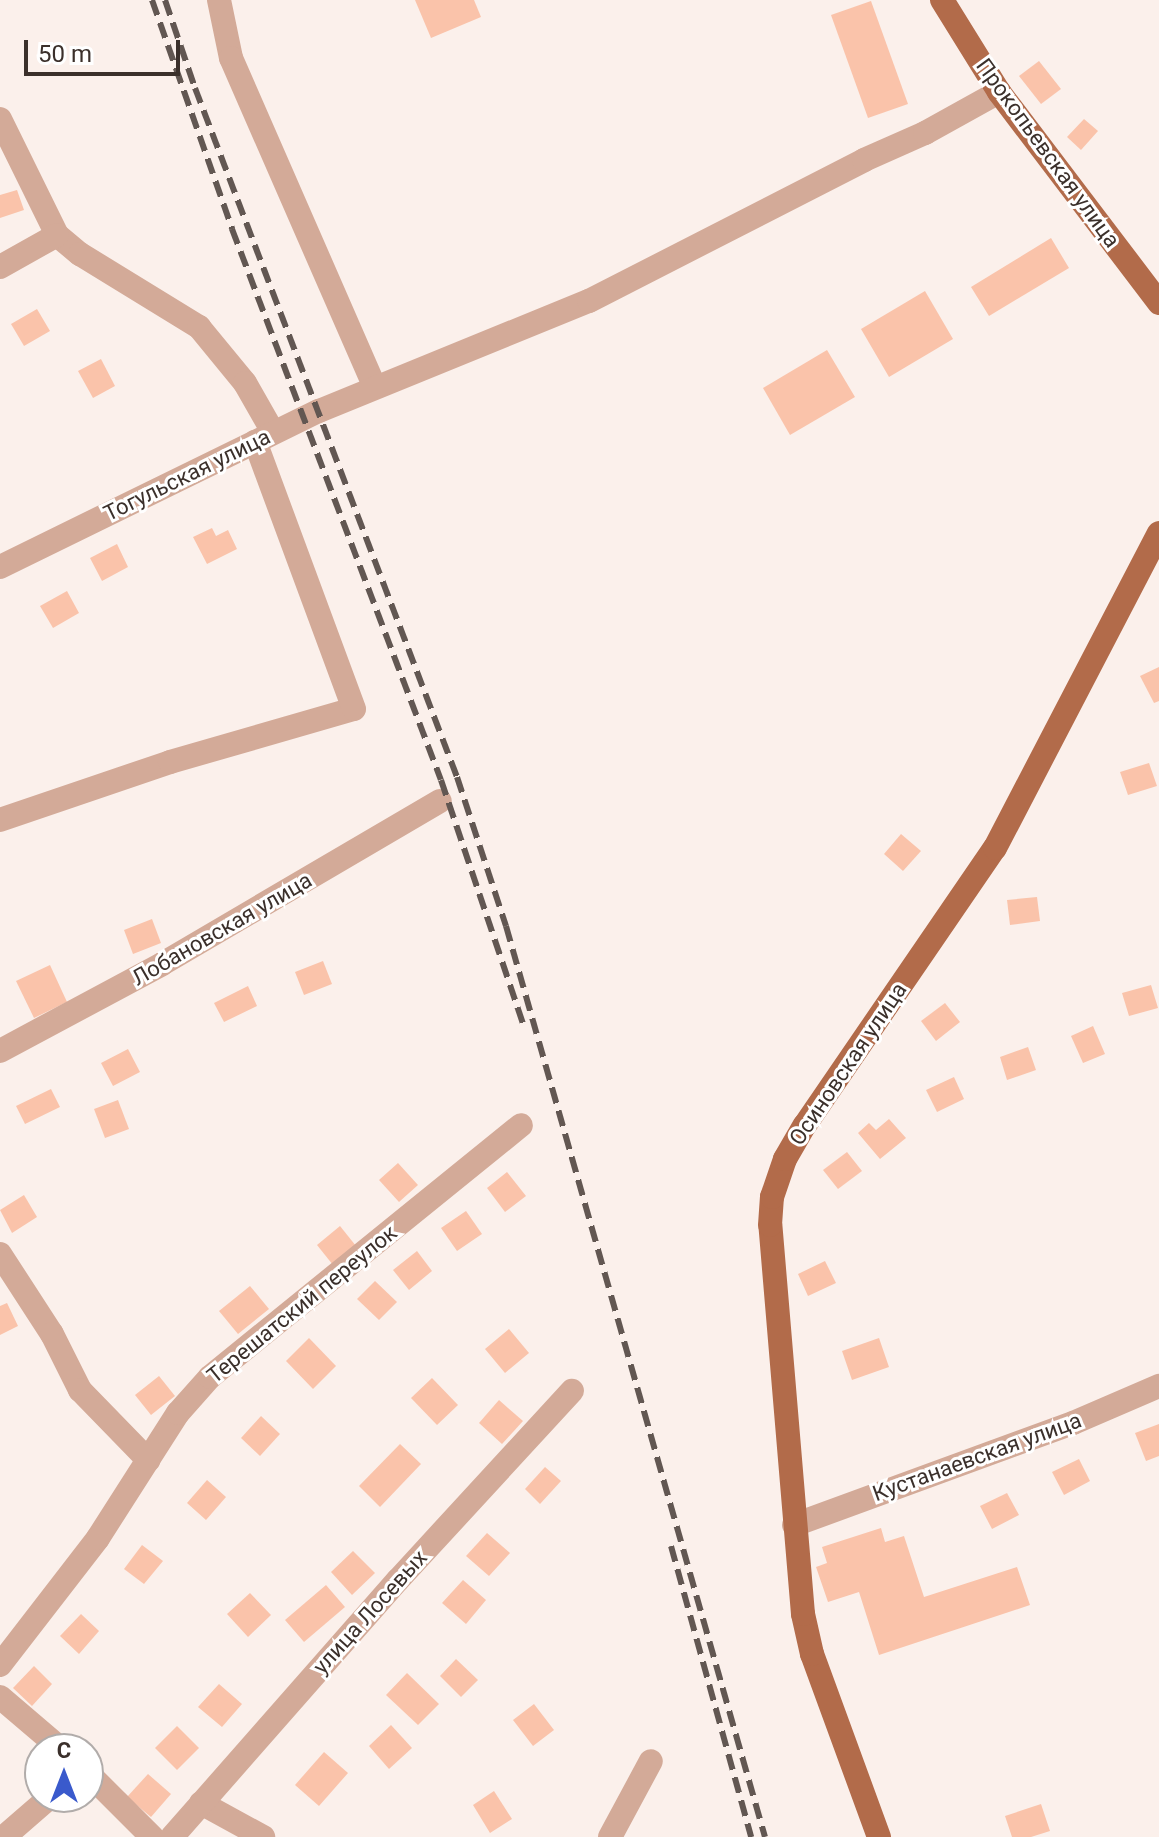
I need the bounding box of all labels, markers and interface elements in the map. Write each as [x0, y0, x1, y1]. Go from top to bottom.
scale bar [28, 24, 184, 74]
text: 50 m [38, 40, 92, 68]
street label: Прокопьевская улица [971, 53, 1125, 253]
street label: Тогульская улица [100, 423, 274, 527]
street label: Лобановская улица [127, 867, 317, 991]
street label: Осиновская улица [784, 978, 912, 1150]
street label: Терешатский переулок [202, 1219, 402, 1389]
street label: Кустанаевская улица [869, 1407, 1085, 1507]
street label: улица Лосевых [307, 1545, 433, 1679]
north arrow [24, 1733, 104, 1813]
text: С [57, 1738, 71, 1763]

